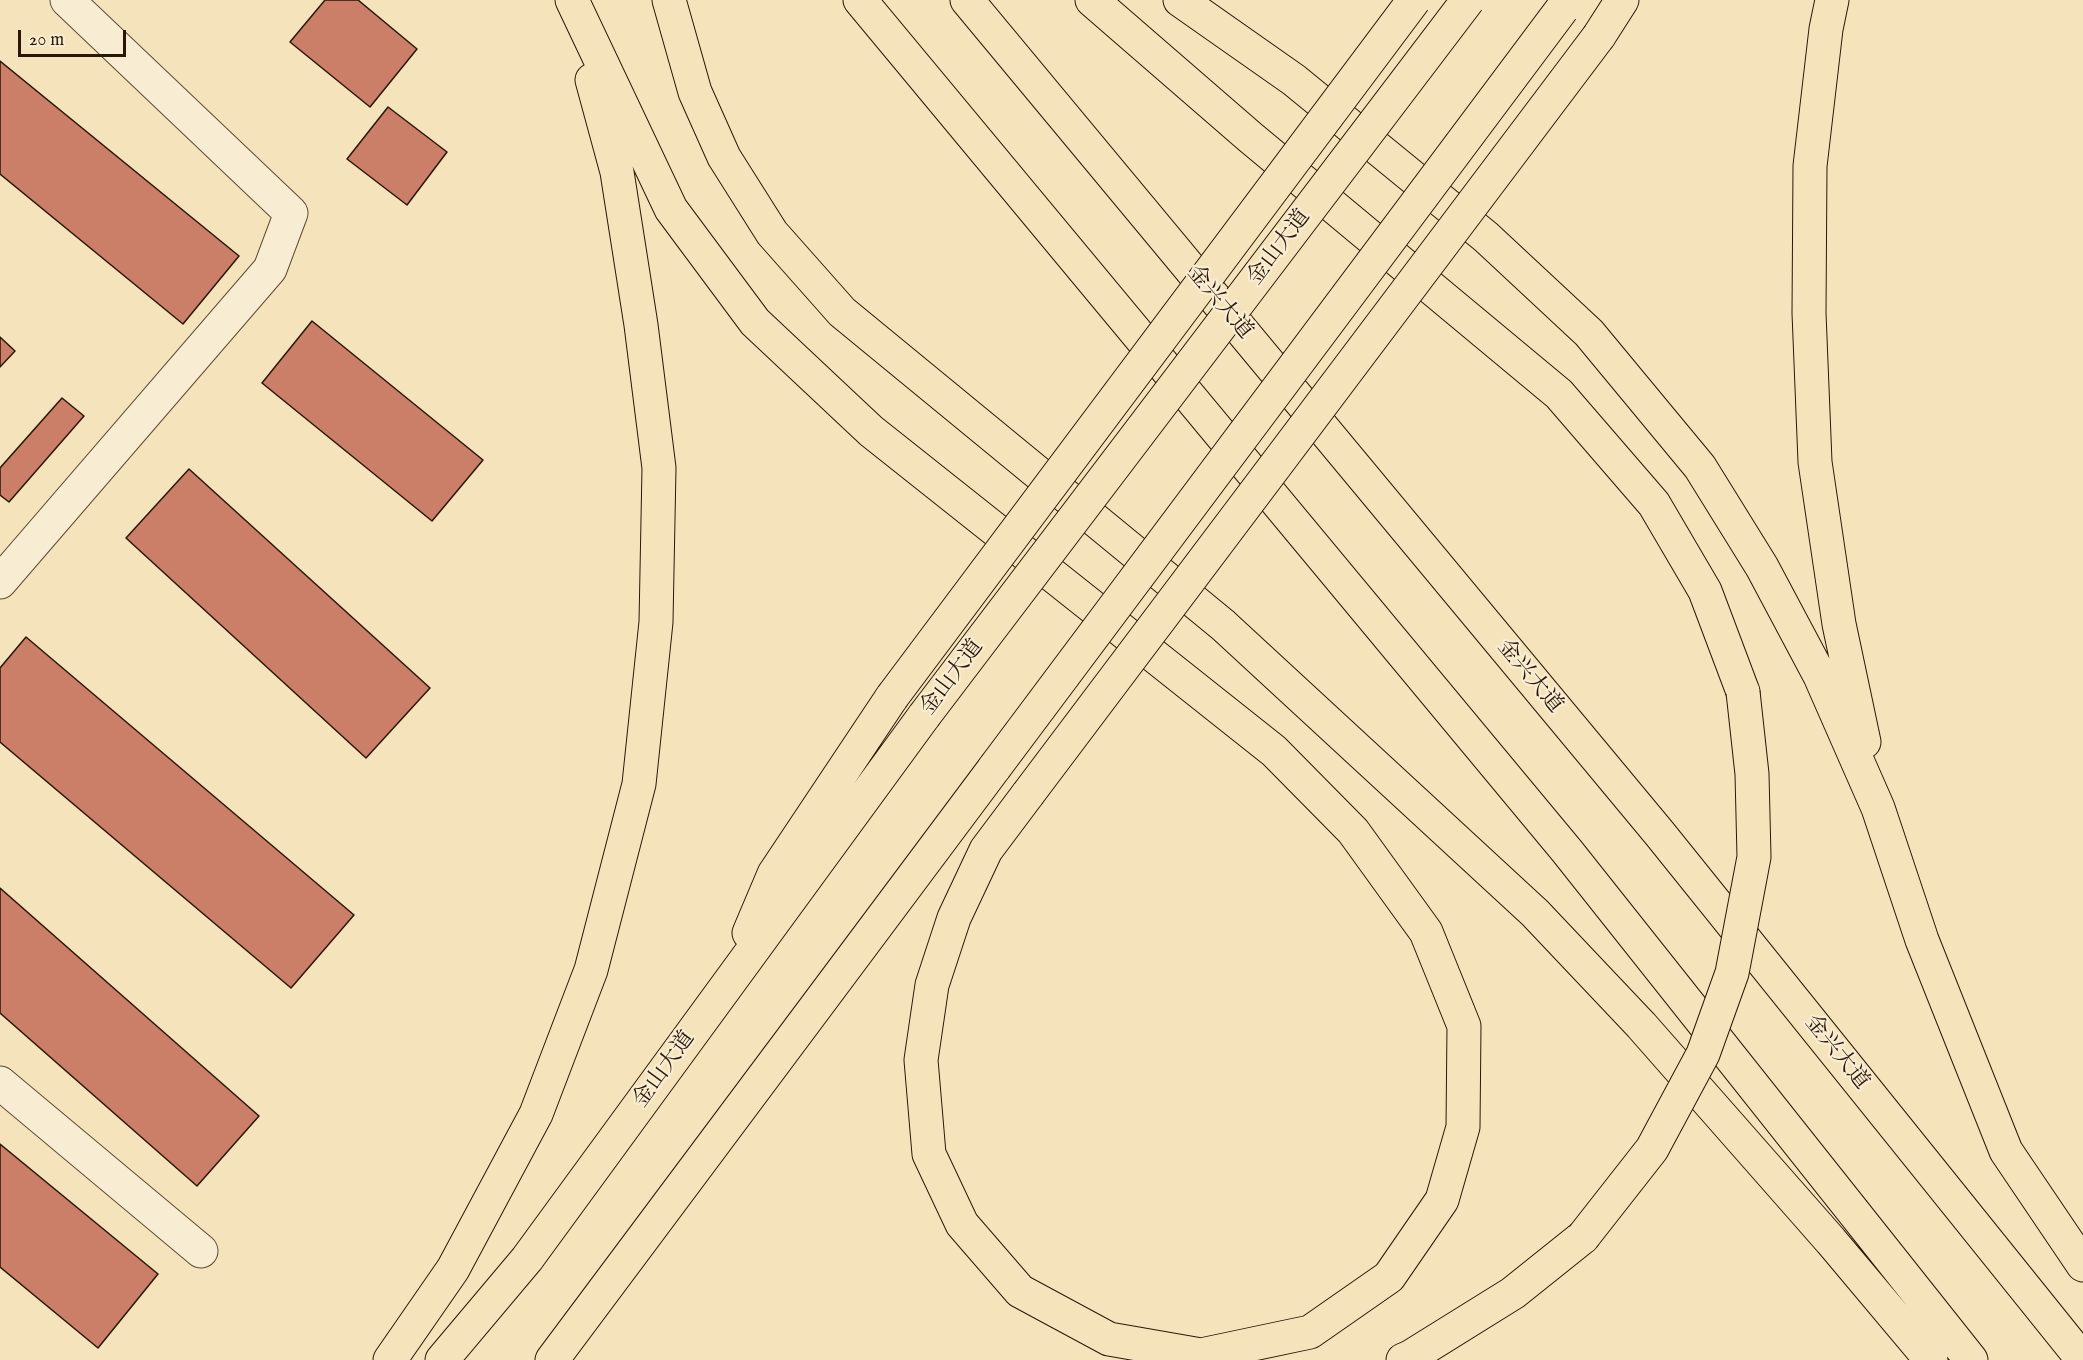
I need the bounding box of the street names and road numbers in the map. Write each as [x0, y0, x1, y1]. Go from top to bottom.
street label: 金山大道 [1243, 205, 1317, 291]
street label: 金兴大道 [1181, 261, 1257, 345]
street label: 金山大道 [916, 635, 990, 721]
street label: 金兴大道 [1491, 635, 1567, 719]
street label: 金兴大道 [1798, 1010, 1874, 1096]
street label: 金山大道 [628, 1027, 702, 1113]

